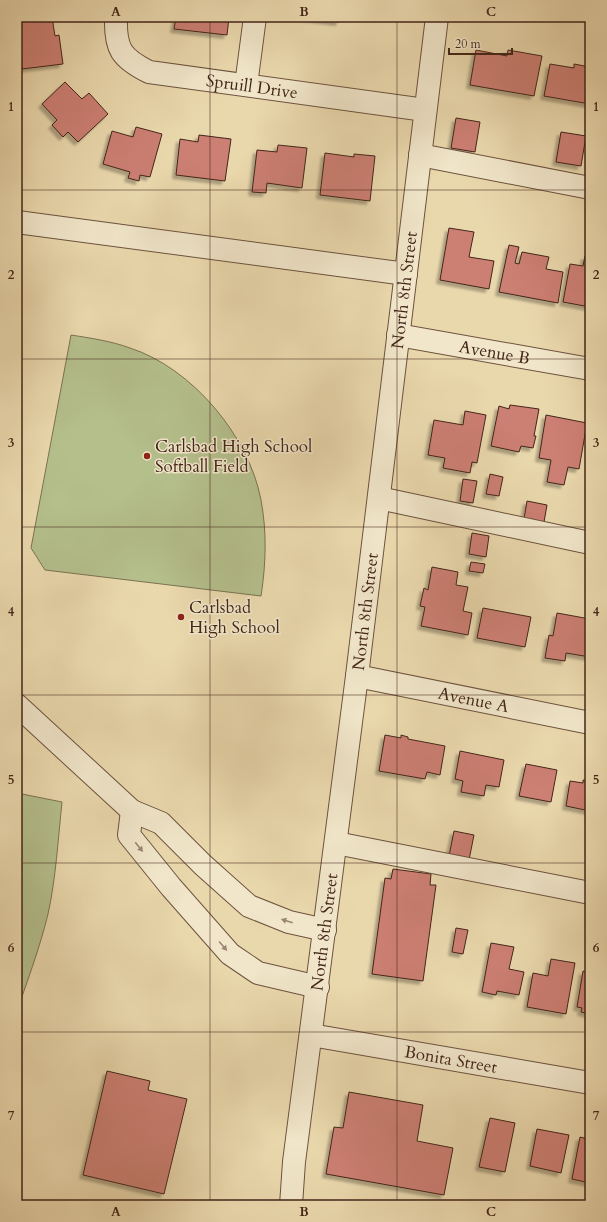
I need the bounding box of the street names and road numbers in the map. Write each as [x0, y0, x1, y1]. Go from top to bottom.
street label: Spruill Drive [205, 69, 299, 104]
street label: North 8th Street [385, 229, 422, 350]
street label: Avenue B [457, 335, 532, 370]
street label: North 8th Street [346, 551, 383, 672]
street label: Avenue A [436, 681, 512, 718]
street label: North 8th Street [305, 871, 343, 992]
street label: Bonita Street [403, 1040, 500, 1078]

